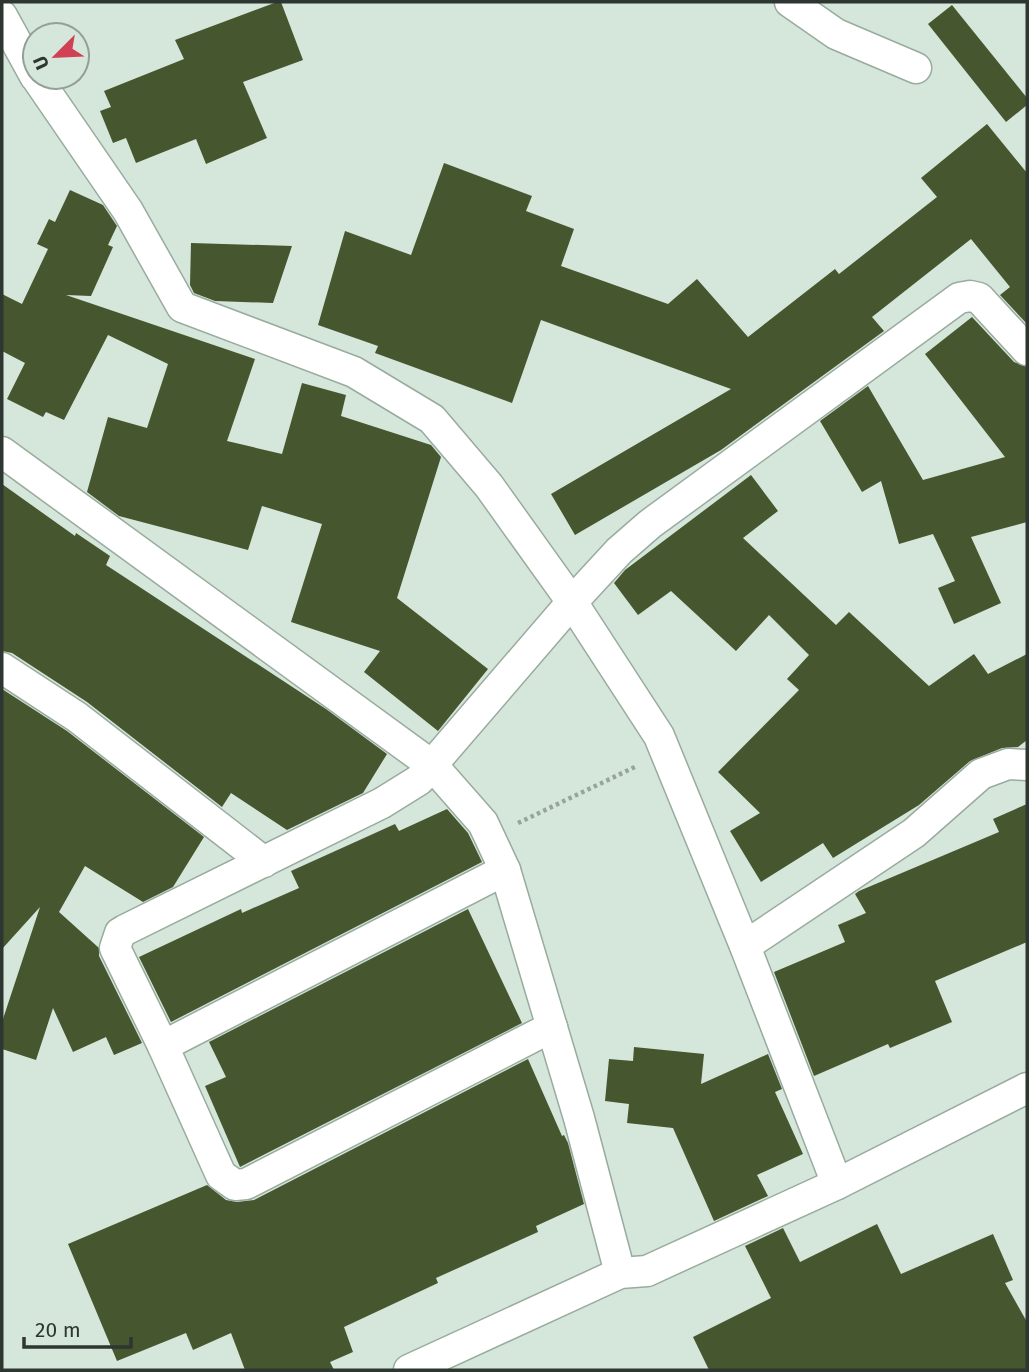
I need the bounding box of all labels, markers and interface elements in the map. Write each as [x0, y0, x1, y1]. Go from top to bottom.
north arrow [21, 21, 91, 91]
text: U [28, 52, 54, 73]
scale bar [24, 1306, 131, 1350]
text: 20 m [35, 1317, 81, 1343]

